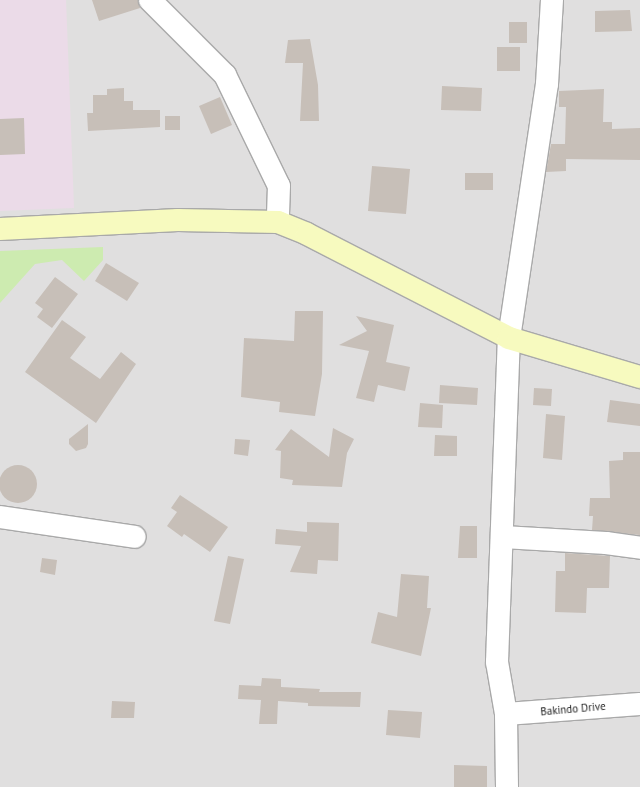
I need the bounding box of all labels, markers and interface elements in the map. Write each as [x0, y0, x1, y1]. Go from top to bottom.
street label: Bakindo Drive [540, 700, 606, 718]

